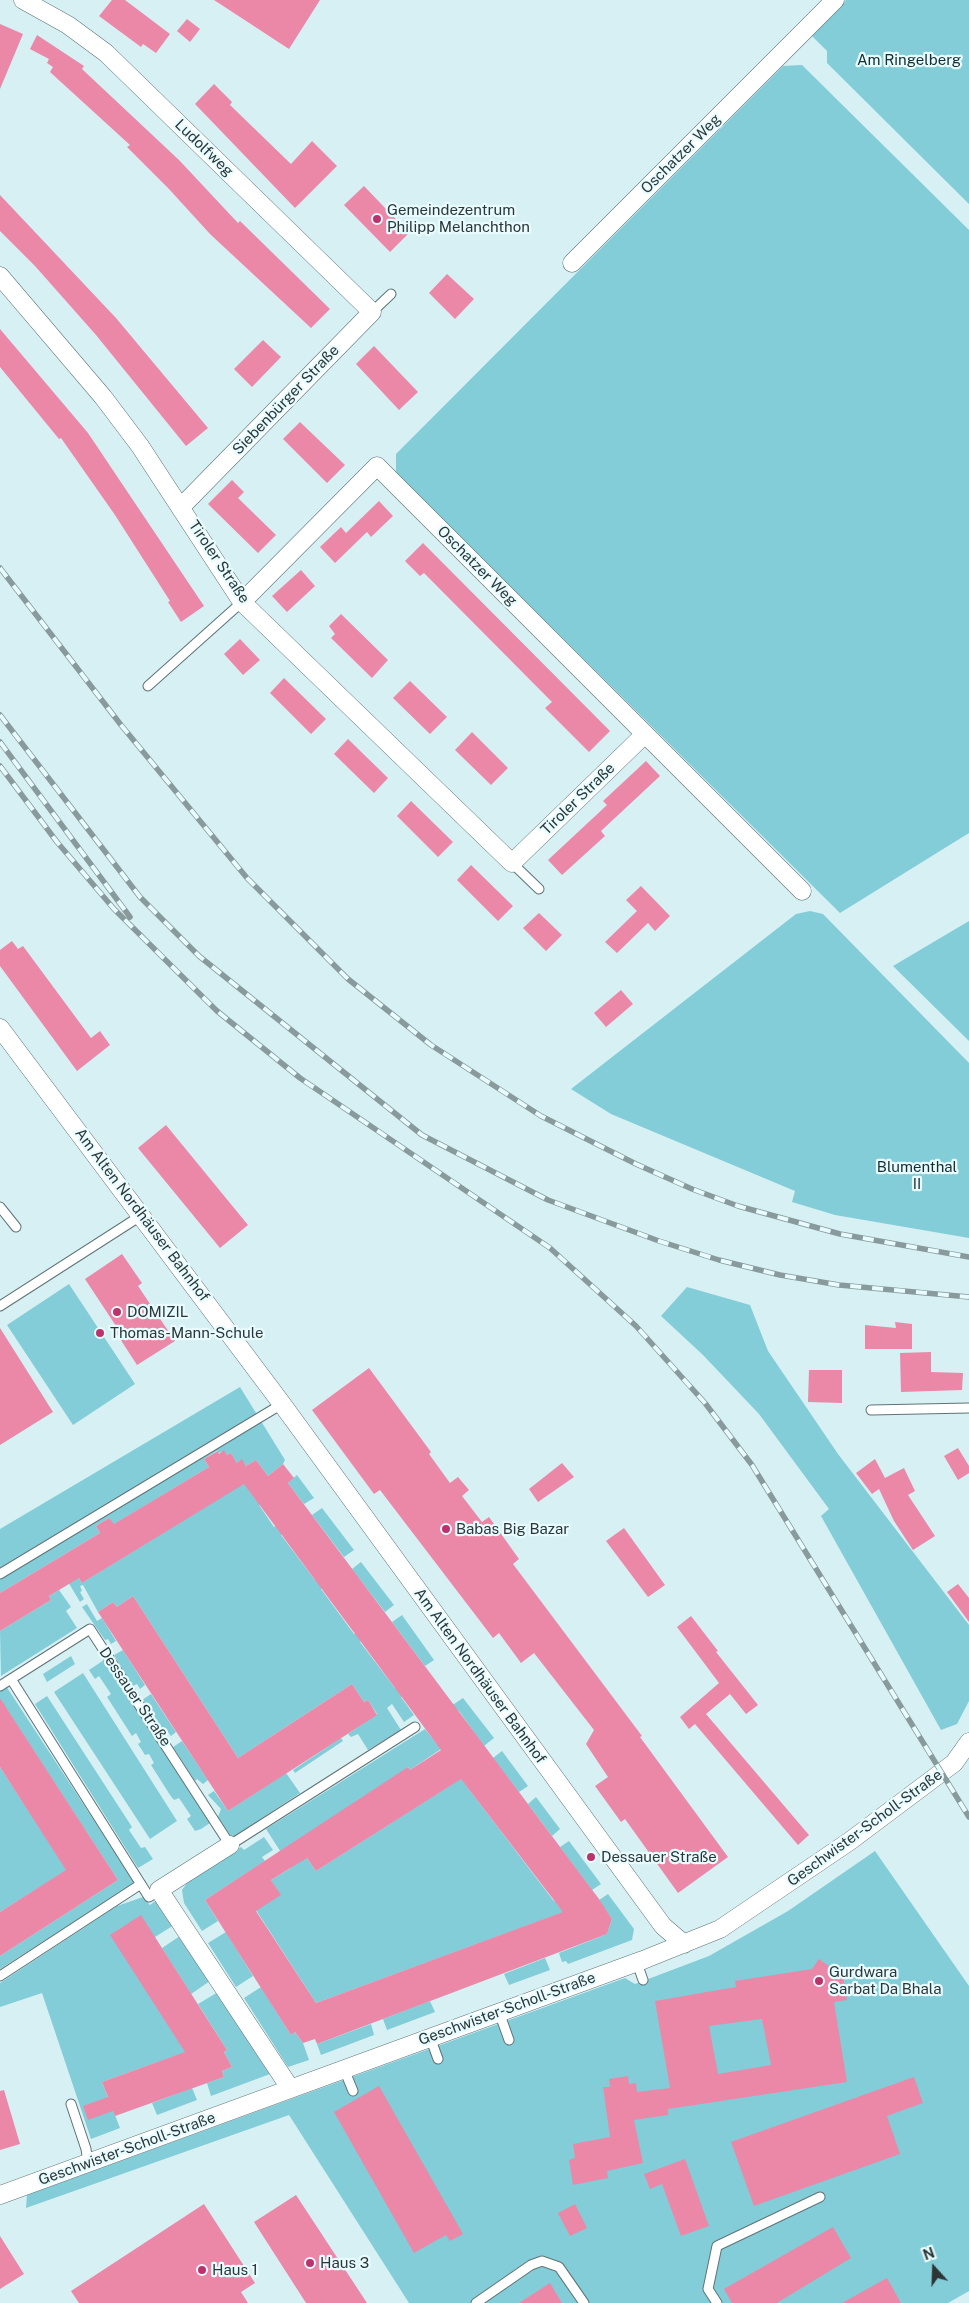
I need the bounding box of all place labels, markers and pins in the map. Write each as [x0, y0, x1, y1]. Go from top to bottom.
place label: Gemeindezentrum Philipp Melanchthon [387, 201, 530, 236]
marker: Gemeindezentrum Philipp Melanchthon [371, 213, 383, 225]
place label: DOMIZIL [127, 1303, 188, 1321]
marker: DOMIZIL [111, 1306, 123, 1318]
place label: Thomas-Mann-Schule [110, 1324, 263, 1342]
marker: Thomas-Mann-Schule [94, 1327, 106, 1339]
place label: Babas Big Bazar [456, 1520, 569, 1538]
marker: Babas Big Bazar [440, 1523, 452, 1535]
place label: Dessauer Straße [601, 1848, 717, 1866]
marker: Dessauer Straße [585, 1851, 597, 1863]
place label: Gurdwara Sarbat Da Bhala [829, 1963, 942, 1998]
marker: Gurdwara Sarbat Da Bhala [813, 1975, 825, 1987]
place label: Haus 3 [320, 2254, 369, 2272]
marker: Haus 3 [304, 2257, 316, 2269]
place label: Haus 1 [212, 2261, 258, 2279]
marker: Haus 1 [196, 2264, 208, 2276]

